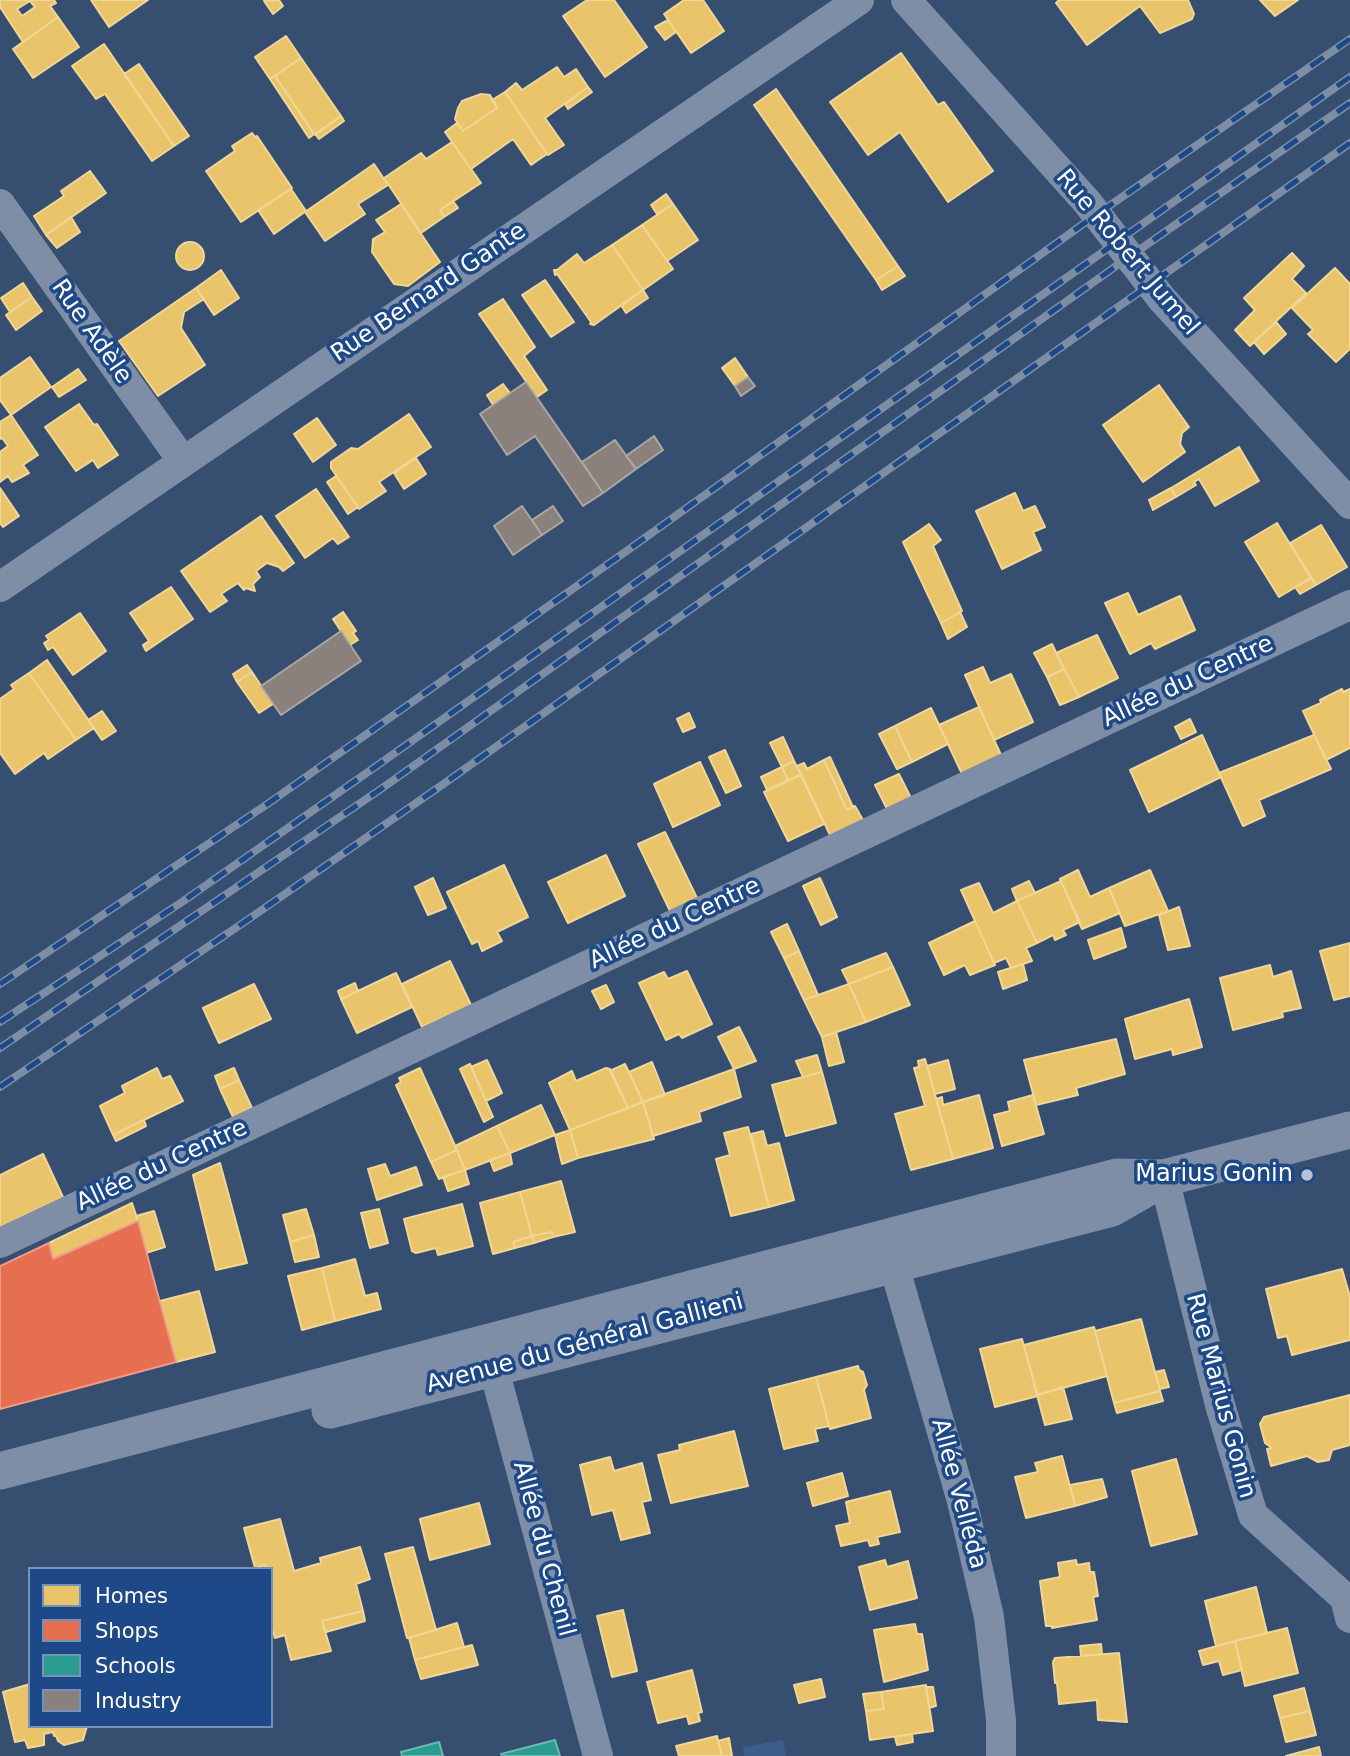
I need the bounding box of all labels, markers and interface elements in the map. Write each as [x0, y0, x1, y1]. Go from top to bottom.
street label: Rue Robert Jumel [1049, 164, 1205, 342]
street label: Rue Bernard Gante [326, 217, 532, 369]
street label: Rue Adèle [45, 274, 137, 390]
street label: Allée du Centre [1098, 630, 1278, 734]
street label: Allée du Centre [585, 872, 765, 976]
street label: Allée du Centre [72, 1114, 252, 1218]
place label: Marius Gonin [1135, 1161, 1293, 1189]
marker: Marius Gonin [1299, 1167, 1315, 1183]
street label: Avenue du Général Gallieni [423, 1288, 747, 1400]
street label: Rue Marius Gonin [1179, 1290, 1261, 1502]
street label: Allée Velléda [924, 1416, 992, 1572]
street label: Allée du Chenil [506, 1458, 580, 1640]
legend [28, 1567, 273, 1728]
text: Homes [95, 1584, 168, 1608]
text: Shops [95, 1619, 159, 1643]
text: Schools [95, 1654, 176, 1678]
text: Industry [95, 1689, 181, 1713]

